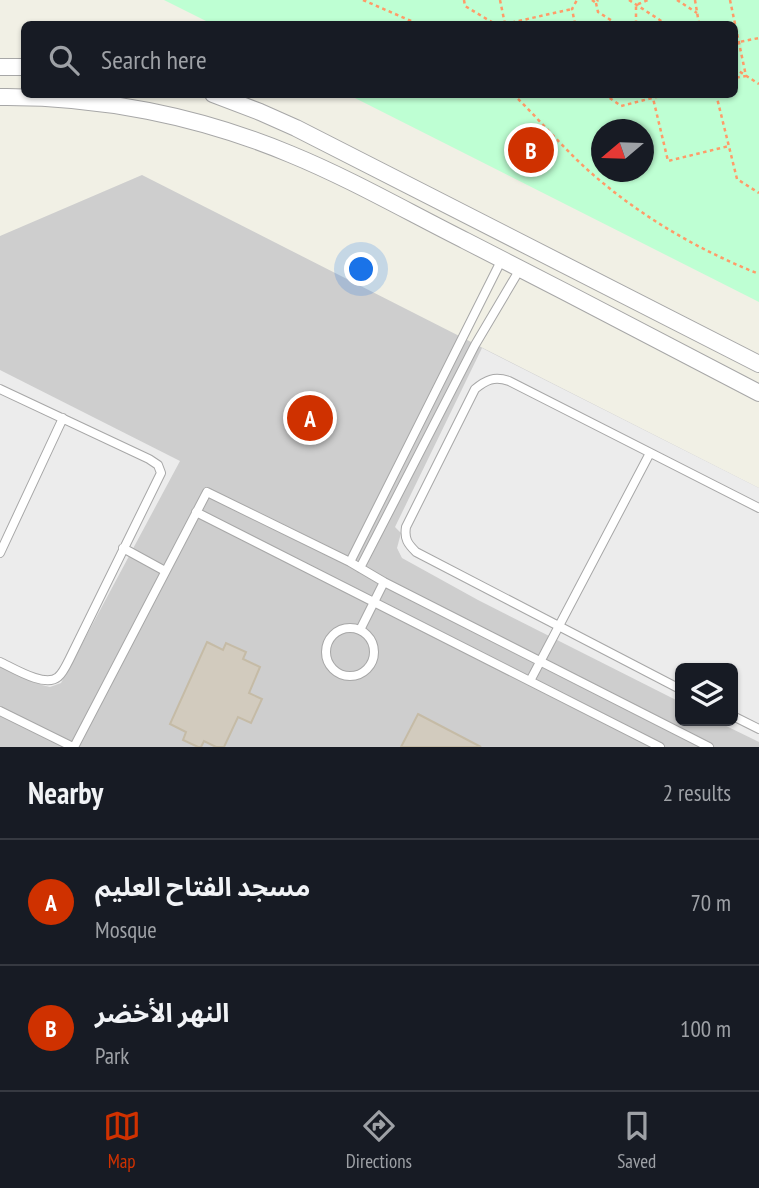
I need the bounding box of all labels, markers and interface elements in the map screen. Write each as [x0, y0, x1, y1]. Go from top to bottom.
search box [21, 21, 738, 98]
icon: search [45, 41, 83, 79]
text: Search here [101, 43, 207, 76]
north arrow [591, 119, 654, 182]
pin: B [508, 124, 554, 176]
your location [344, 252, 378, 286]
pin: A [287, 392, 333, 444]
map controls [675, 663, 738, 726]
button: layers [675, 663, 738, 726]
text: Nearby [28, 773, 103, 812]
text: 2 results [663, 778, 731, 807]
text: مسجد الفتاح العليم [95, 870, 310, 903]
text: A [45, 888, 57, 917]
text: 70 m [690, 888, 731, 917]
text: Mosque [95, 915, 157, 944]
text: النهر الأخضر [95, 996, 229, 1029]
text: B [45, 1014, 57, 1043]
text: 100 m [680, 1014, 731, 1043]
text: Park [95, 1041, 129, 1070]
tab: Map [103, 1107, 141, 1173]
tab: Directions [346, 1107, 412, 1173]
tab: Saved [617, 1107, 656, 1173]

